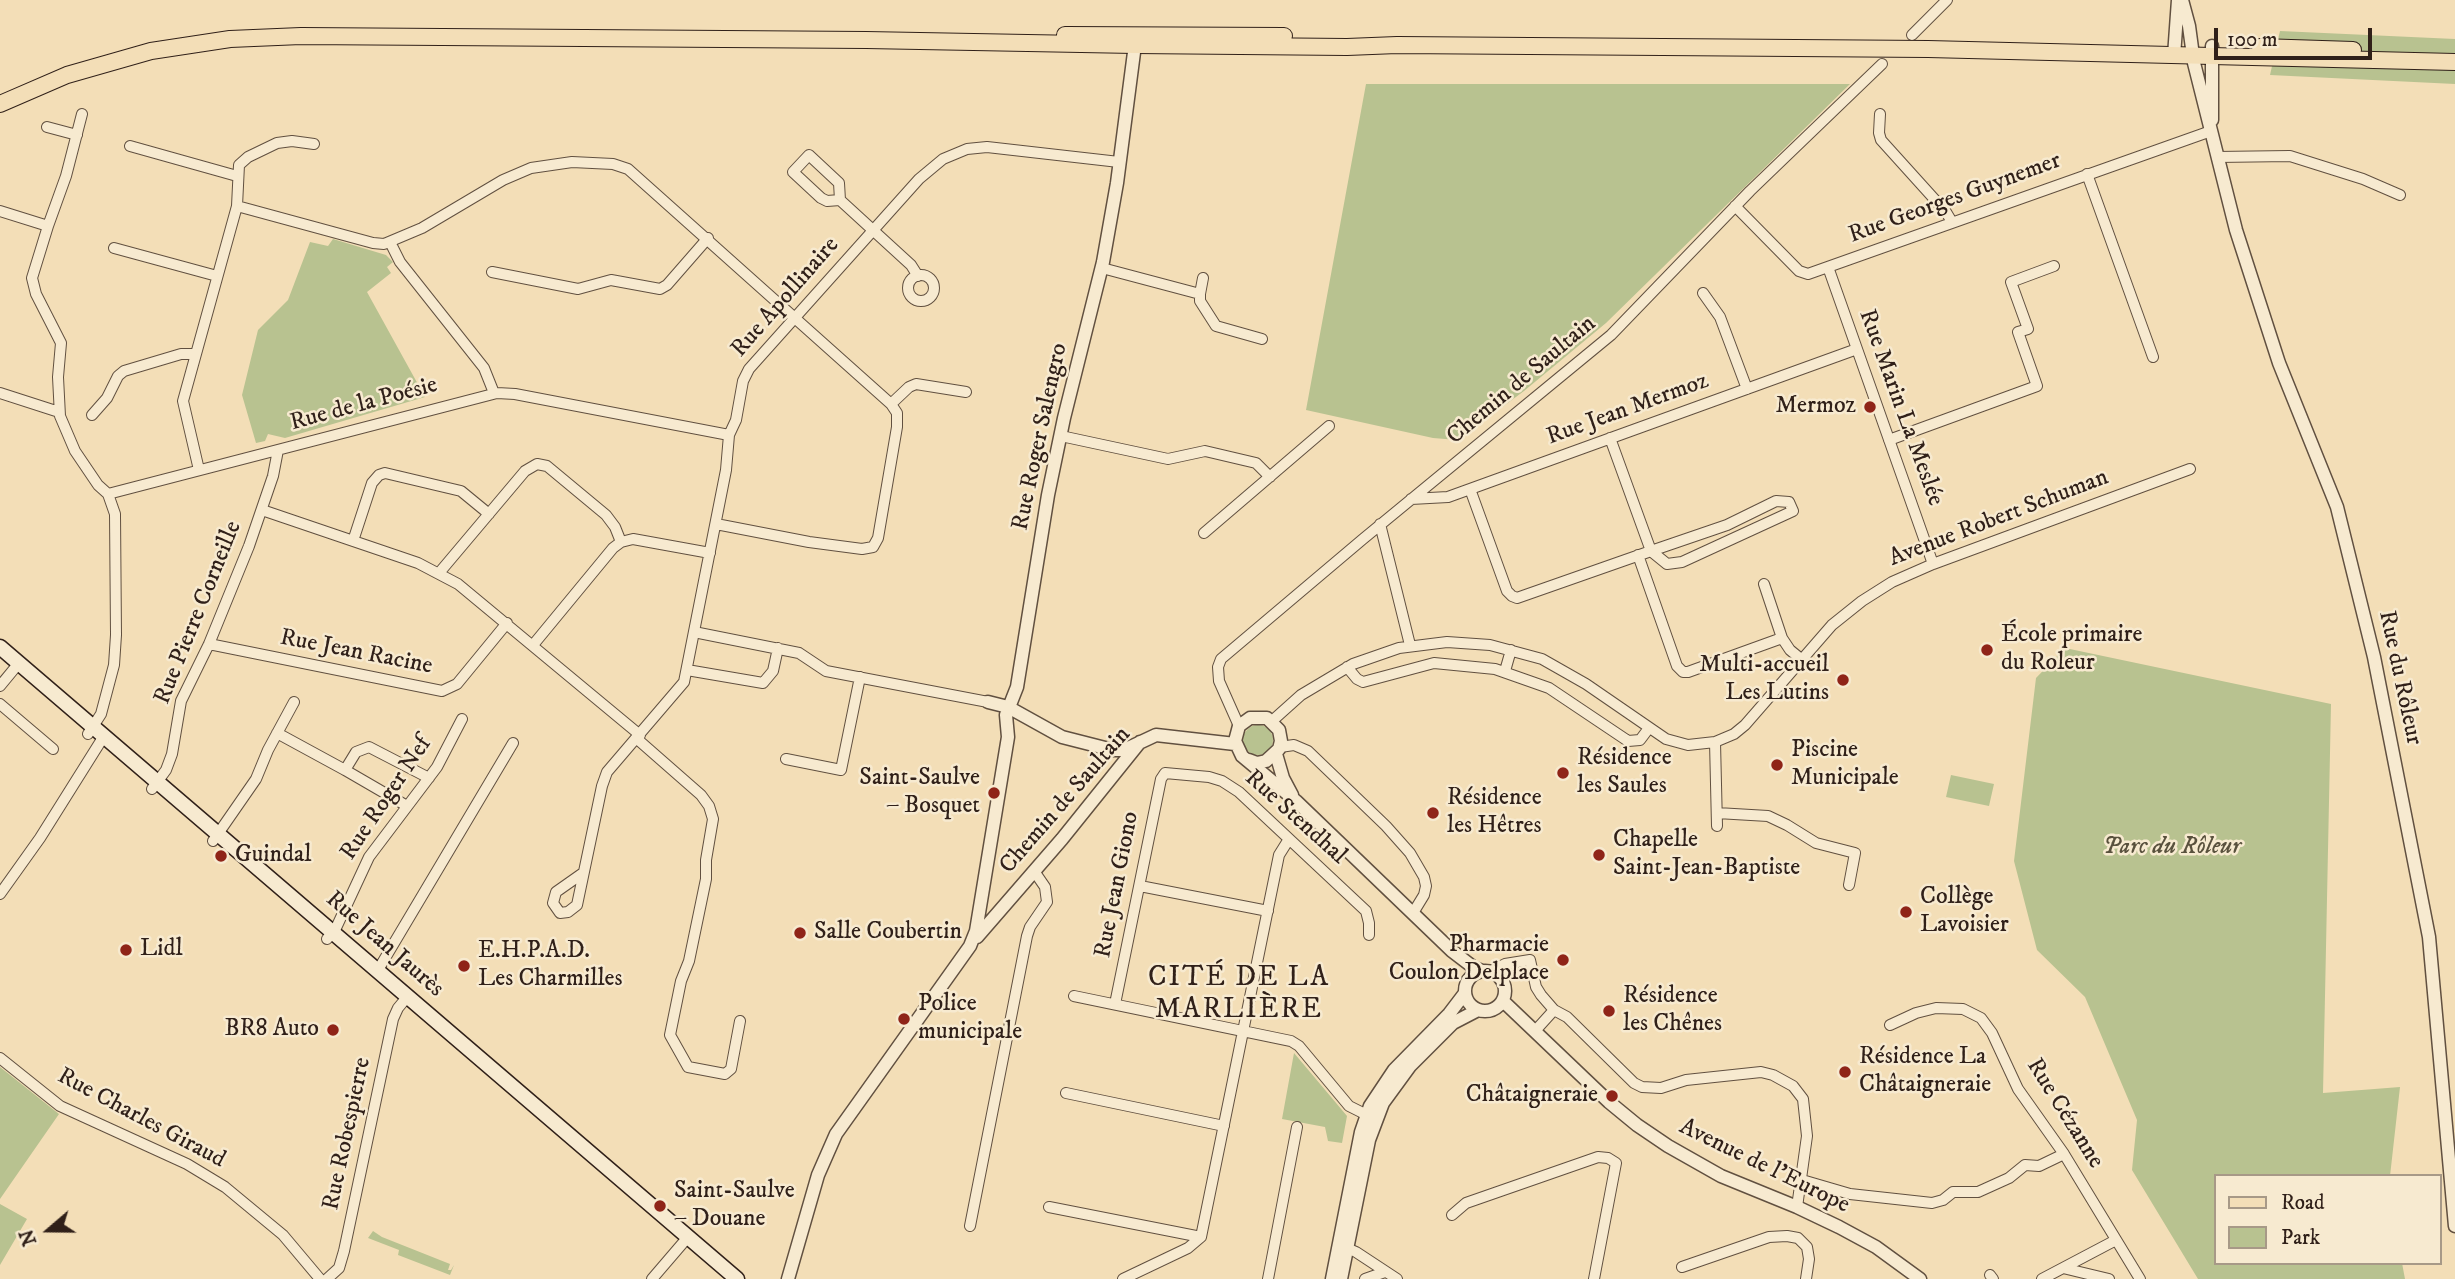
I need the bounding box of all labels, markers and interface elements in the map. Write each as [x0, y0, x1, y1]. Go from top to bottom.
scale bar [2217, 14, 2374, 58]
text: 100 m [2227, 27, 2278, 53]
street label: Rue Georges Guynemer [1845, 147, 2065, 251]
street label: Rue Apollinaire [726, 232, 846, 364]
street label: Rue Marin La Meslée [1851, 306, 1949, 510]
street label: Chemin de Saultain [1442, 310, 1602, 452]
street label: Rue Roger Salengro [1007, 341, 1075, 533]
street label: Rue Jean Mermoz [1543, 367, 1713, 453]
street label: Rue de la Poésie [287, 371, 441, 439]
place label: Mermoz [1776, 393, 1856, 421]
marker: Mermoz [1862, 399, 1878, 415]
street label: Avenue Robert Schuman [1885, 464, 2113, 574]
street label: Rue Pierre Corneille [149, 517, 249, 709]
street label: Rue du Rôleur [2371, 608, 2427, 748]
place label: École primaire du Roleur [2001, 622, 2142, 678]
street label: Rue Jean Racine [277, 624, 435, 682]
marker: École primaire du Roleur [1979, 642, 1995, 658]
place label: Multi-accueil Les Lutins [1699, 652, 1829, 708]
marker: Multi-accueil Les Lutins [1835, 672, 1851, 688]
street label: Chemin de Saultain [994, 722, 1138, 880]
street label: Rue Roger Nef [335, 732, 439, 866]
place label: Piscine Municipale [1791, 737, 1899, 793]
place label: Résidence les Saules [1577, 745, 1672, 801]
marker: Piscine Municipale [1769, 757, 1785, 773]
place label: Saint-Saulve – Bosquet [859, 765, 980, 821]
street label: Rue Stendhal [1238, 765, 1352, 871]
marker: Résidence les Saules [1555, 765, 1571, 781]
marker: Saint-Saulve – Bosquet [986, 785, 1002, 801]
place label: Résidence les Hêtres [1447, 785, 1542, 841]
marker: Résidence les Hêtres [1425, 805, 1441, 821]
street label: Rue Jean Giono [1090, 809, 1146, 961]
place label: Chapelle Saint-Jean-Baptiste [1613, 827, 1800, 883]
park label: Parc du Rôleur [2103, 834, 2241, 862]
place label: Guindal [235, 842, 311, 870]
marker: Chapelle Saint-Jean-Baptiste [1591, 847, 1607, 863]
marker: Guindal [213, 848, 229, 864]
place label: Collège Lavoisier [1920, 884, 2009, 940]
street label: Rue Jean Jaurès [319, 886, 449, 1004]
marker: Collège Lavoisier [1898, 904, 1914, 920]
place label: Salle Coubertin [814, 919, 962, 947]
marker: Salle Coubertin [792, 925, 808, 941]
place label: Pharmacie Coulon Delplace [1389, 932, 1549, 988]
place label: Lidl [140, 936, 183, 964]
place label: E.H.P.A.D. Les Charmilles [478, 938, 623, 994]
marker: Lidl [118, 942, 134, 958]
marker: Pharmacie Coulon Delplace [1555, 952, 1571, 968]
marker: E.H.P.A.D. Les Charmilles [456, 958, 472, 974]
district label: CITÉ DE LA MARLIÈRE [1149, 962, 1329, 1028]
place label: Résidence les Chênes [1623, 983, 1722, 1039]
place label: Police municipale [918, 991, 1022, 1047]
marker: Résidence les Chênes [1601, 1003, 1617, 1019]
marker: Police municipale [896, 1011, 912, 1027]
place label: BR8 Auto [225, 1016, 319, 1044]
marker: BR8 Auto [325, 1022, 341, 1038]
place label: Résidence La Châtaigneraie [1859, 1044, 1991, 1100]
street label: Rue Cézanne [2019, 1054, 2109, 1174]
street label: Rue Robespierre [318, 1055, 378, 1213]
street label: Rue Charles Giraud [52, 1063, 230, 1175]
marker: Résidence La Châtaigneraie [1837, 1064, 1853, 1080]
place label: Châtaigneraie [1466, 1082, 1598, 1110]
marker: Châtaigneraie [1604, 1088, 1620, 1104]
street label: Avenue de l'Europe [1674, 1113, 1854, 1221]
legend [2214, 1174, 2441, 1265]
place label: Saint-Saulve – Douane [674, 1178, 795, 1234]
text: Road [2281, 1190, 2325, 1216]
north arrow [14, 1195, 84, 1265]
marker: Saint-Saulve – Douane [652, 1198, 668, 1214]
text: Park [2281, 1225, 2320, 1251]
text: N [15, 1226, 42, 1249]

